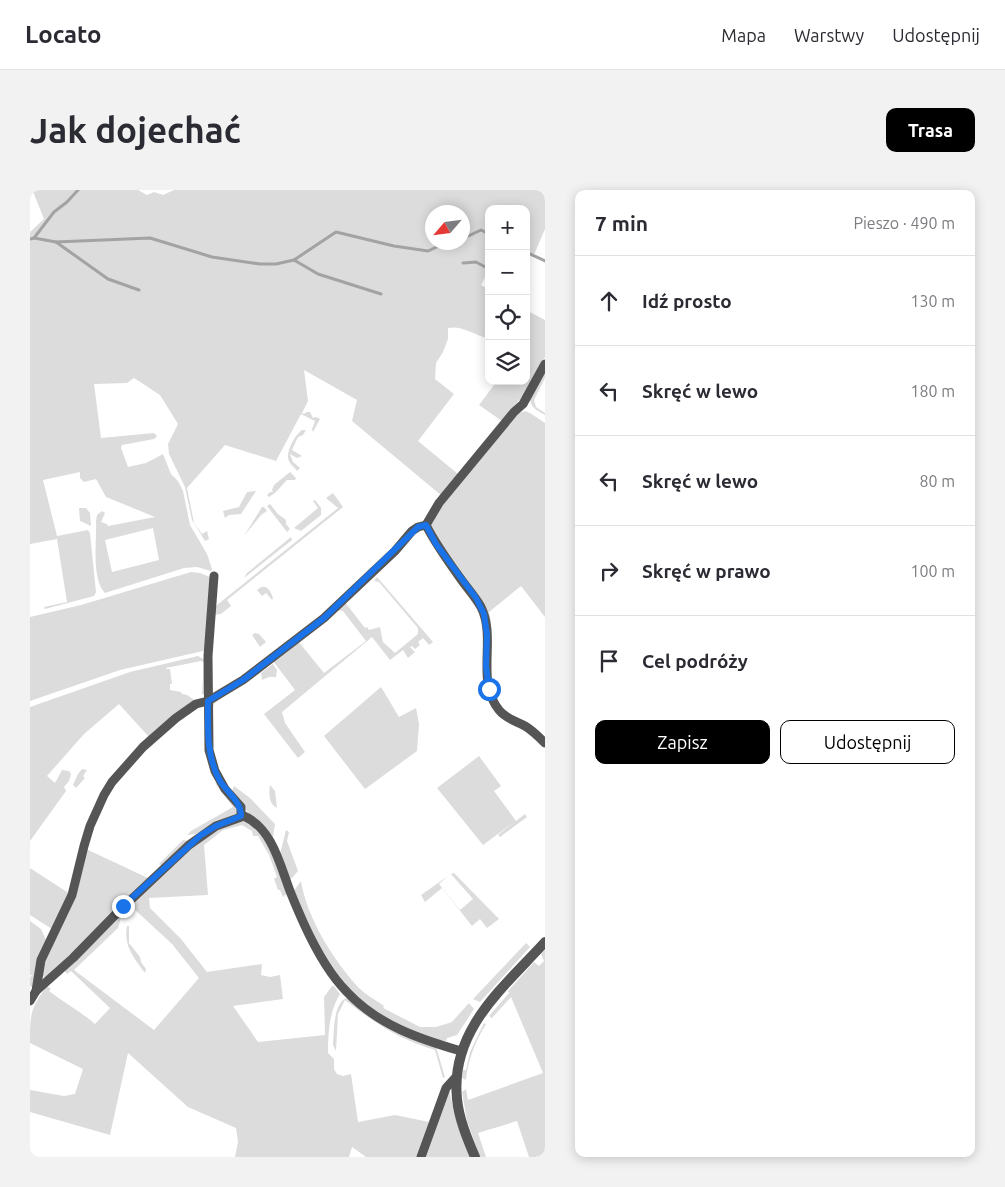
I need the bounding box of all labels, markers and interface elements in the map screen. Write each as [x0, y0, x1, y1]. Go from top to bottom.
text: Locato [25, 21, 101, 48]
text: Mapa [721, 25, 766, 45]
text: Warstwy [794, 25, 864, 45]
text: Udostępnij [892, 25, 980, 45]
button: Trasa [886, 108, 975, 152]
text: Jak dojechać [30, 110, 241, 150]
north arrow [425, 205, 470, 250]
map controls [485, 205, 530, 385]
button: + [485, 205, 530, 250]
text: 7 min [595, 211, 648, 235]
text: Pieszo · 490 m [853, 214, 955, 232]
button: − [485, 250, 530, 295]
icon: ahead [595, 287, 623, 315]
text: Idź prosto [642, 290, 732, 312]
text: 130 m [910, 292, 955, 310]
button: locate [485, 295, 530, 340]
button: layers [485, 340, 530, 385]
icon: left [595, 377, 623, 405]
text: Skręć w lewo [642, 380, 758, 402]
text: 180 m [910, 382, 955, 400]
icon: left [595, 467, 623, 495]
text: Skręć w lewo [642, 470, 758, 492]
text: 80 m [919, 472, 955, 490]
icon: right [595, 557, 623, 585]
text: Skręć w prawo [642, 560, 771, 582]
text: 100 m [910, 562, 955, 580]
icon: arrive [595, 647, 623, 675]
text: Cel podróży [642, 650, 748, 672]
route start [478, 678, 501, 701]
button: Zapisz [595, 720, 770, 764]
button: Udostępnij [780, 720, 955, 764]
route end [112, 895, 135, 918]

